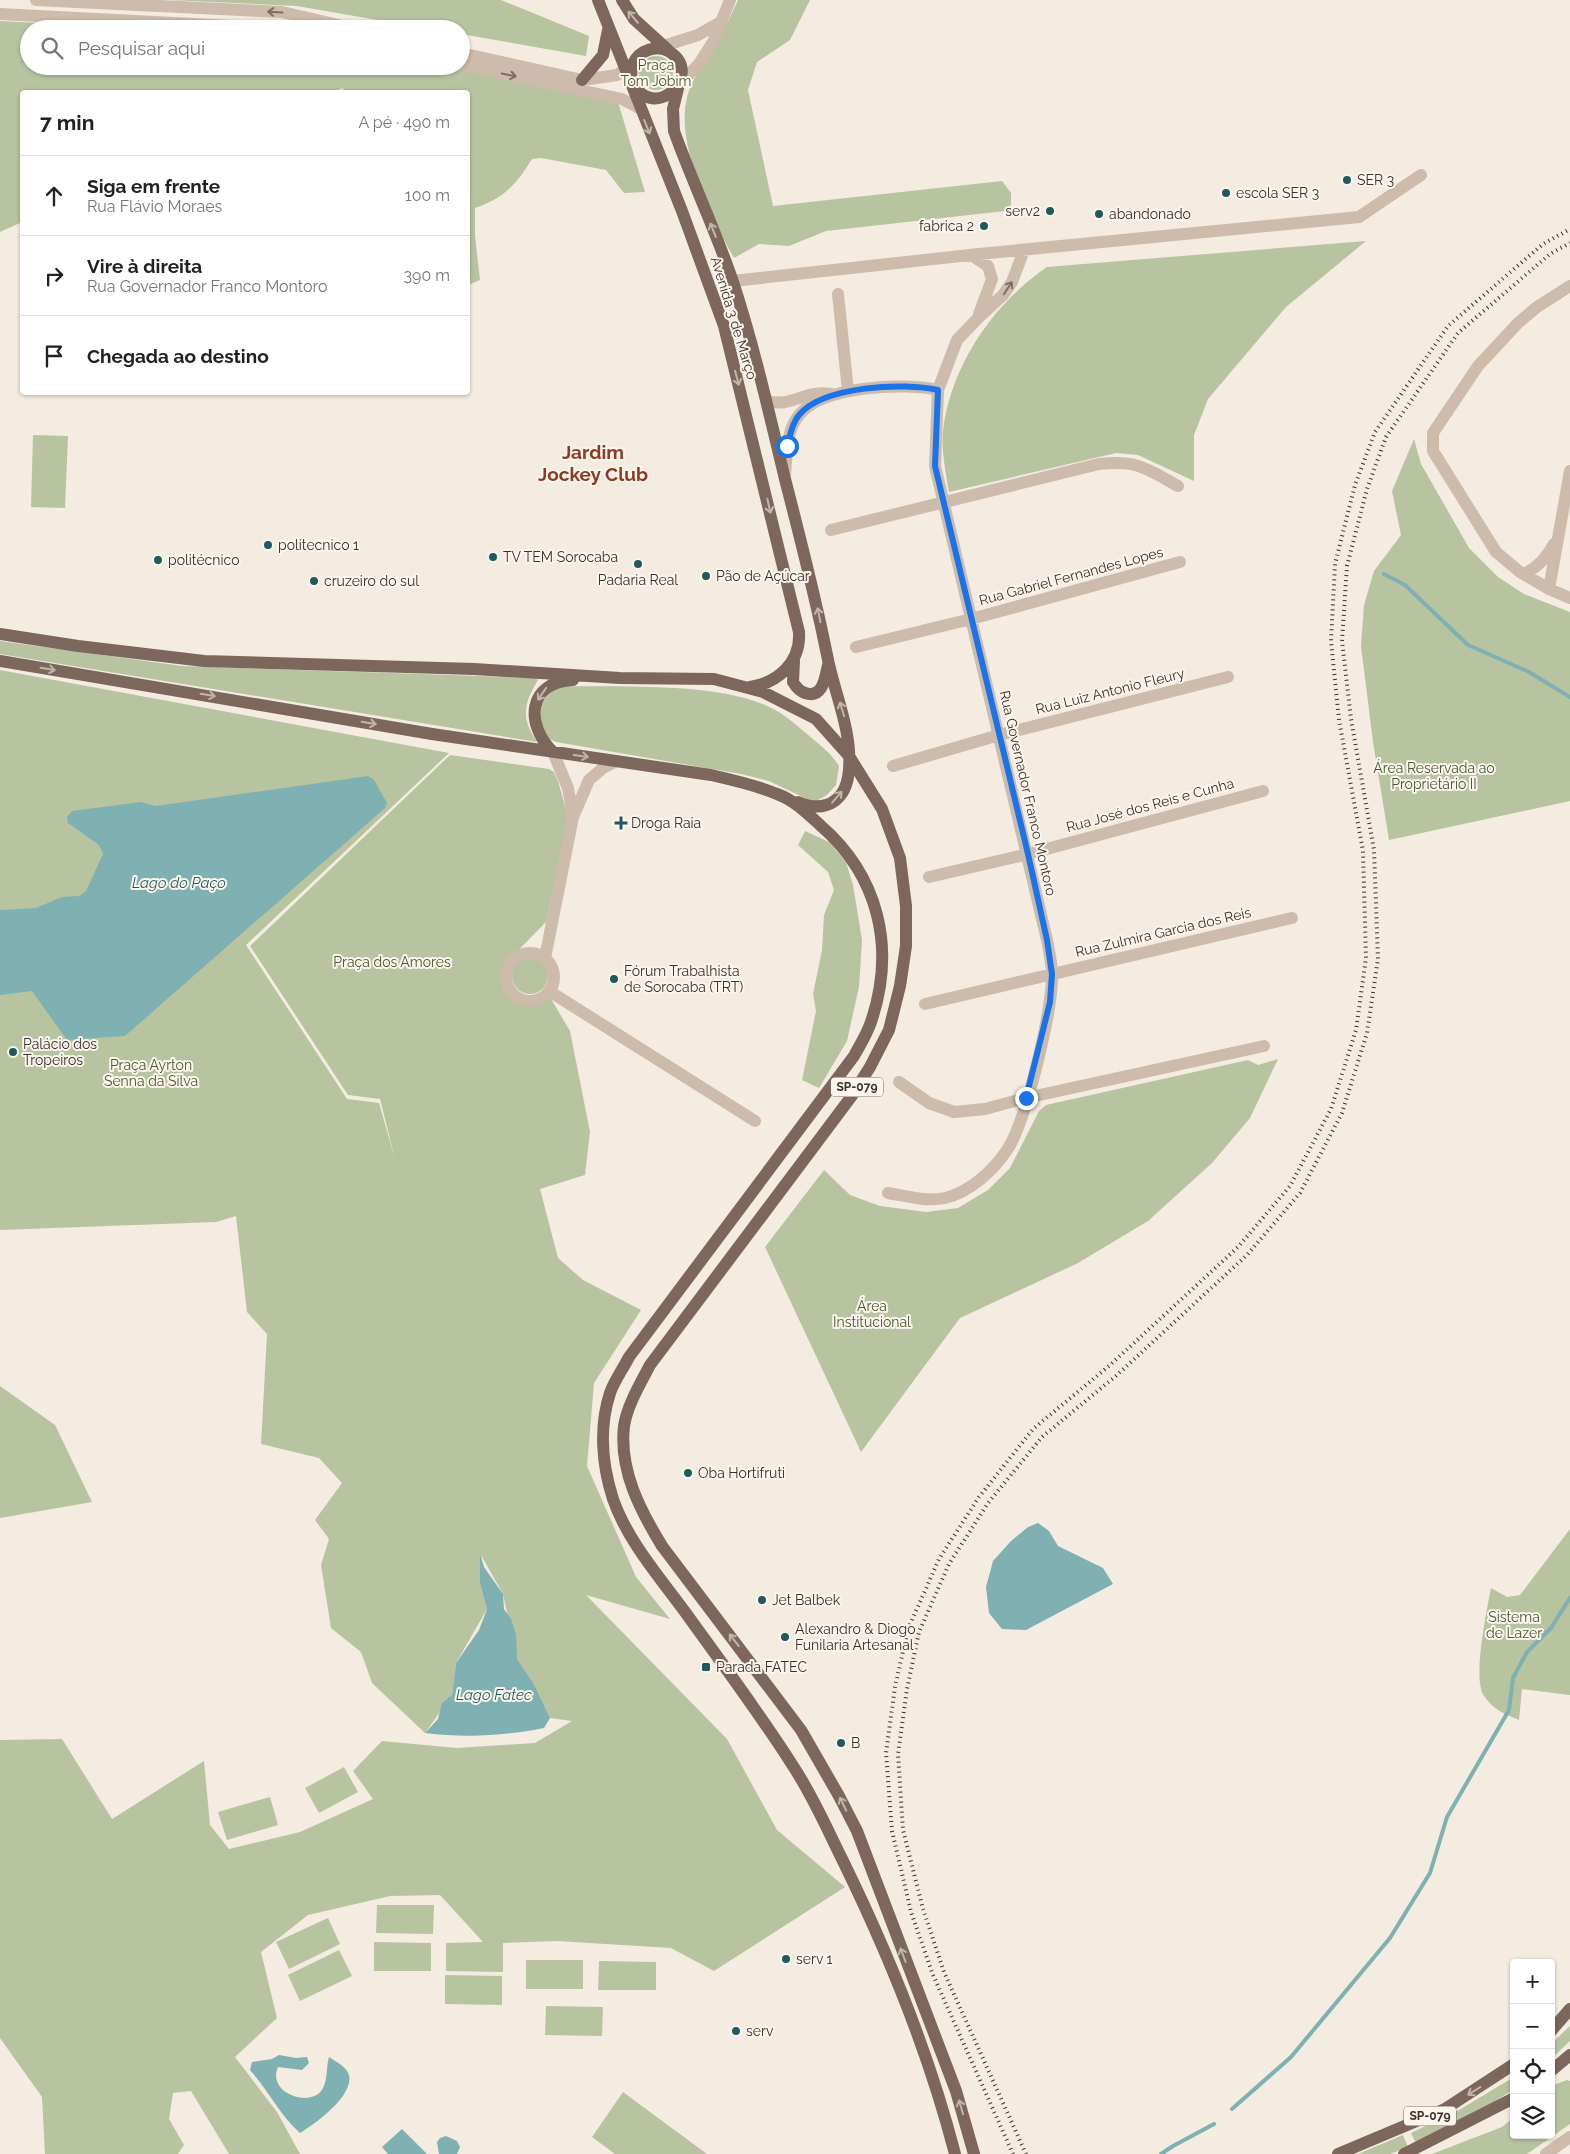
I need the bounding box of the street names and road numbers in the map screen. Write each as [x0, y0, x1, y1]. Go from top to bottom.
street label: Avenida 3 de Março [708, 255, 760, 381]
street label: Rua Gabriel Fernandes Lopes [977, 544, 1165, 608]
street label: Rua Luiz Antonio Fleury [1034, 665, 1186, 717]
street label: Rua Governador Franco Montoro [997, 689, 1059, 897]
street label: Rua José dos Reis e Cunha [1064, 775, 1236, 835]
street label: Rua Zulmira Garcia dos Reis [1074, 904, 1253, 960]
road number: SP-079 [831, 1078, 883, 1096]
road number: SP-079 [1404, 2106, 1456, 2126]

